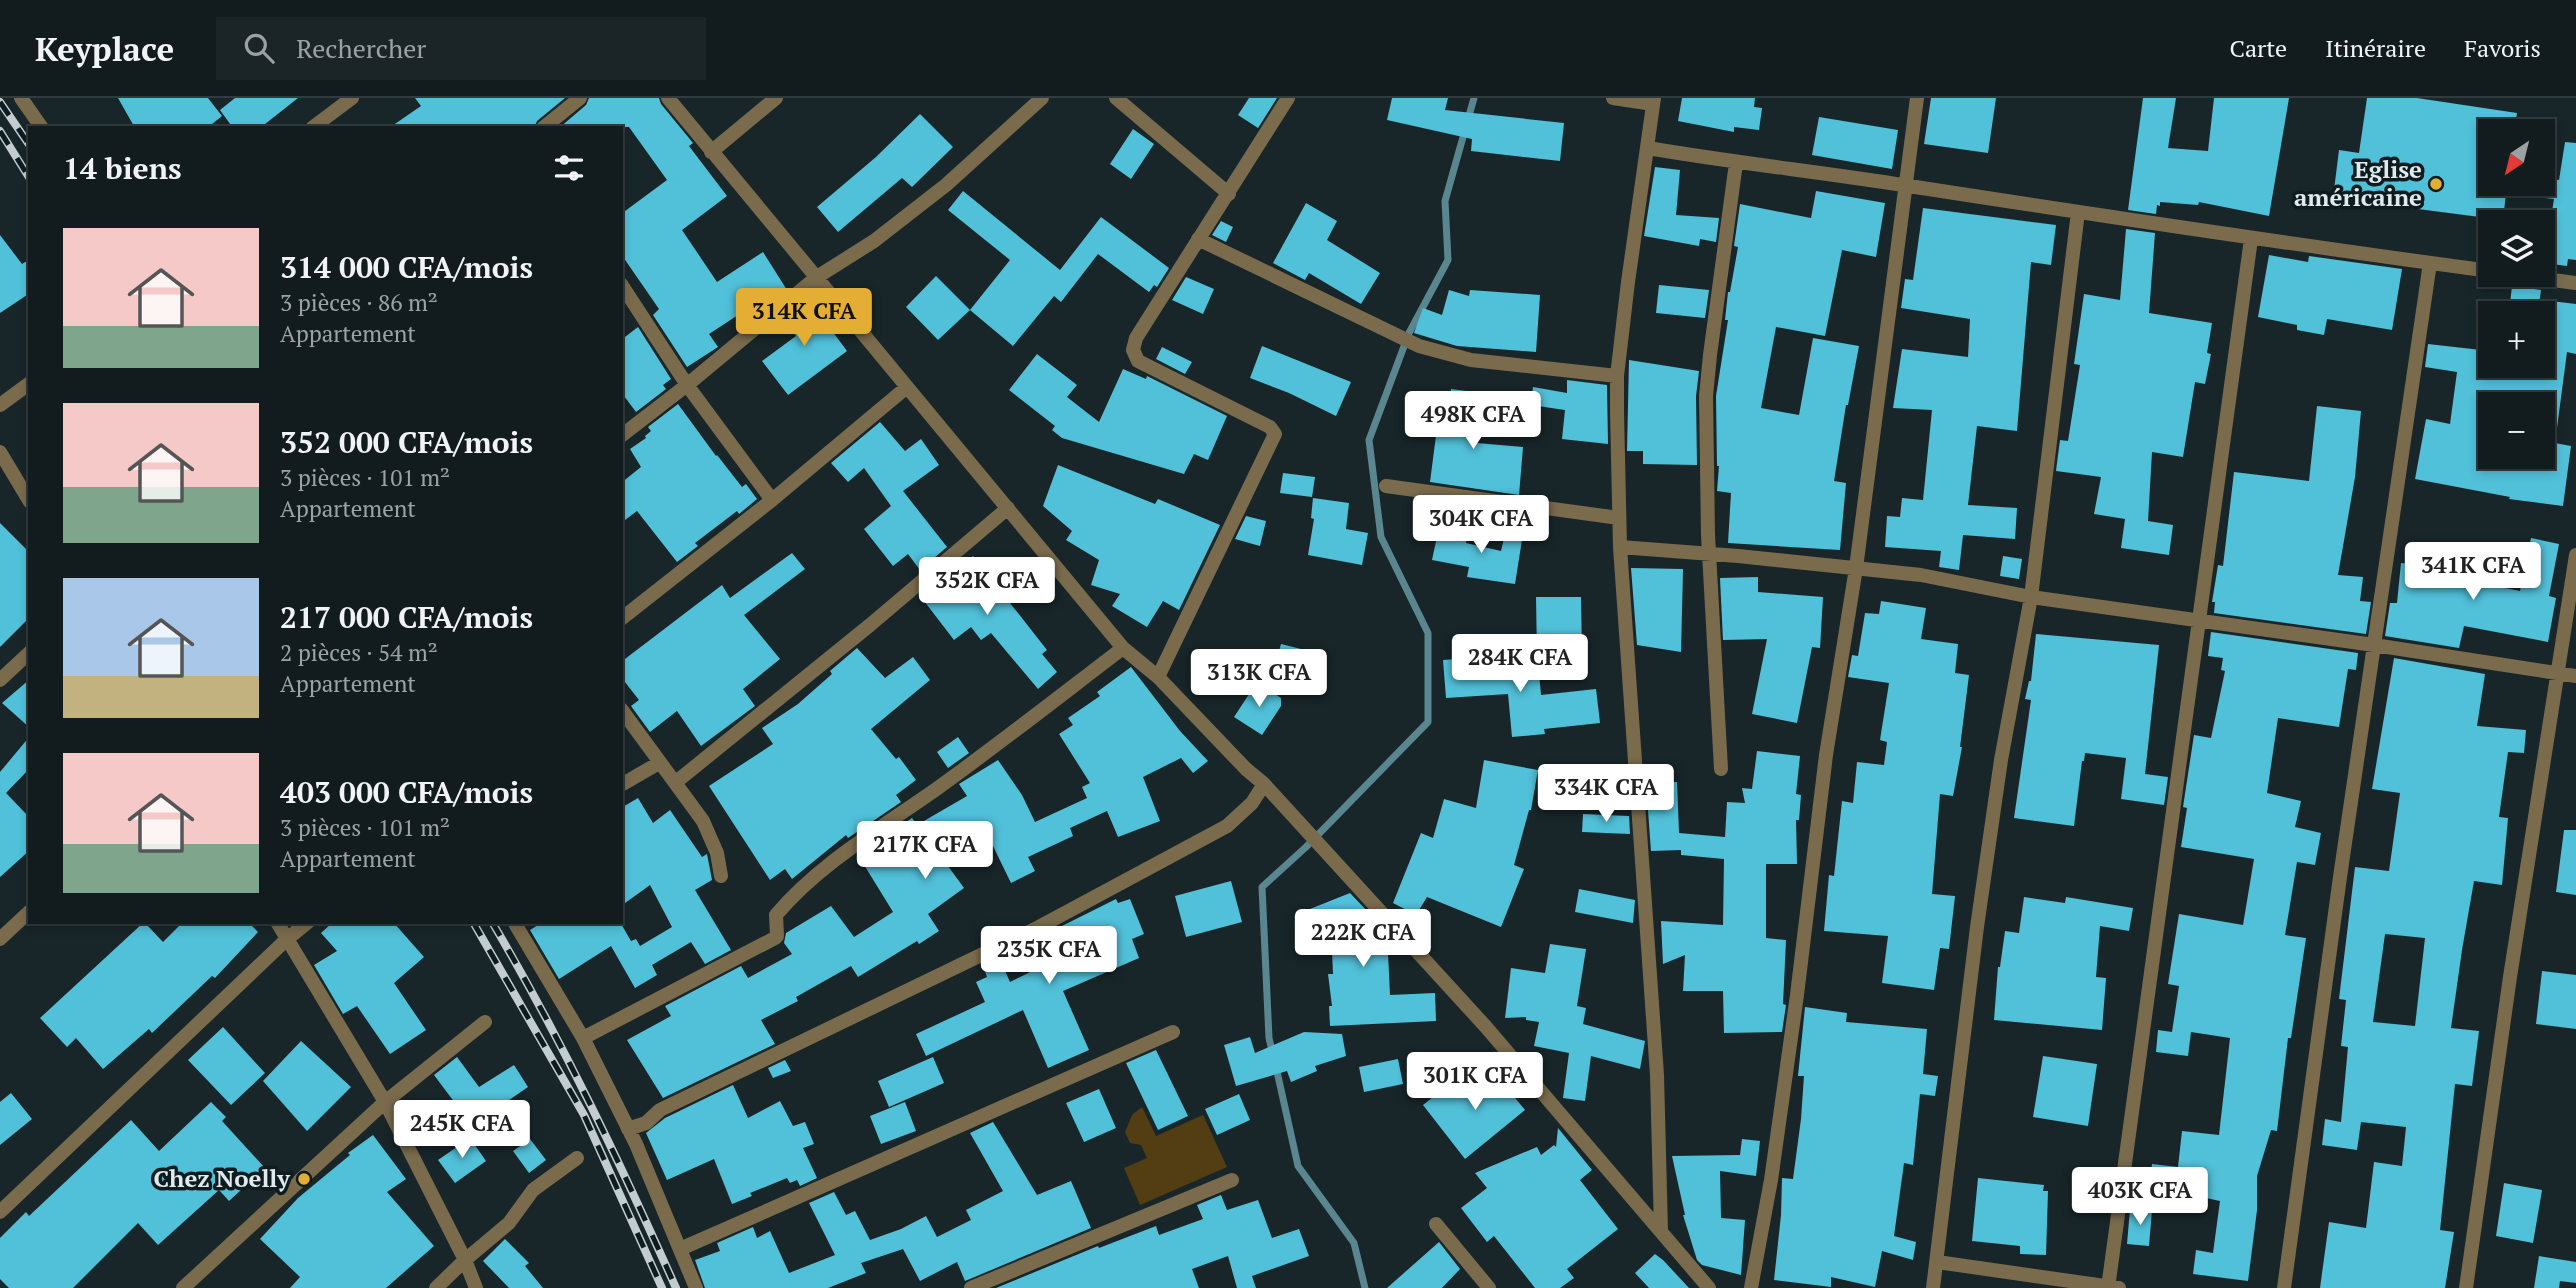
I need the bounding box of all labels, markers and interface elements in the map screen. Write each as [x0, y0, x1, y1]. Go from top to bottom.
search box [216, 17, 706, 80]
text: Keyplace [35, 27, 174, 70]
icon: search [240, 29, 278, 67]
text: Rechercher [296, 31, 426, 65]
text: Carte [2229, 32, 2287, 64]
text: Itinéraire [2325, 32, 2426, 64]
text: Favoris [2464, 32, 2541, 64]
north arrow [2478, 119, 2555, 196]
map controls [2478, 119, 2555, 469]
text: 14 biens [63, 148, 182, 188]
icon: filters [550, 149, 588, 187]
place label: Eglise américaine [2294, 153, 2422, 213]
marker: Eglise américaine [2428, 176, 2444, 192]
button: layers [2478, 210, 2555, 287]
text: 314 000 CFA/mois [280, 247, 533, 287]
icon: home [119, 256, 203, 340]
text: 3 pièces · 86 m² [280, 287, 438, 318]
pin: 314K CFA [732, 288, 876, 348]
text: 314K CFA [752, 295, 856, 326]
button: + [2478, 301, 2555, 378]
text: Appartement [280, 318, 416, 349]
pin: 498K CFA [1401, 392, 1545, 451]
button: − [2478, 392, 2555, 469]
text: 498K CFA [1421, 398, 1525, 429]
text: 352 000 CFA/mois [280, 422, 533, 462]
icon: home [119, 431, 203, 515]
text: 3 pièces · 101 m² [280, 462, 450, 493]
text: Appartement [280, 493, 416, 524]
pin: 304K CFA [1409, 496, 1553, 555]
text: 304K CFA [1429, 502, 1533, 533]
pin: 341K CFA [2401, 542, 2545, 602]
text: 341K CFA [2421, 549, 2525, 580]
pin: 352K CFA [915, 558, 1059, 617]
text: 352K CFA [935, 564, 1039, 595]
text: 217 000 CFA/mois [280, 597, 533, 637]
icon: home [119, 606, 203, 690]
pin: 284K CFA [1448, 634, 1592, 694]
text: 2 pièces · 54 m² [280, 637, 438, 668]
text: 284K CFA [1468, 641, 1572, 672]
pin: 313K CFA [1187, 650, 1331, 709]
text: 313K CFA [1207, 656, 1311, 687]
text: Appartement [280, 668, 416, 699]
pin: 334K CFA [1534, 764, 1678, 824]
text: 334K CFA [1554, 771, 1658, 802]
text: 403 000 CFA/mois [280, 772, 533, 812]
icon: home [119, 781, 203, 865]
text: 3 pièces · 101 m² [280, 812, 450, 843]
pin: 217K CFA [853, 822, 997, 881]
text: 217K CFA [873, 828, 977, 859]
text: Appartement [280, 843, 416, 874]
pin: 222K CFA [1291, 910, 1435, 969]
text: 222K CFA [1311, 916, 1415, 947]
pin: 235K CFA [977, 926, 1121, 986]
text: 235K CFA [997, 933, 1101, 964]
pin: 301K CFA [1403, 1052, 1547, 1112]
text: 301K CFA [1423, 1059, 1527, 1090]
pin: 245K CFA [390, 1100, 534, 1160]
text: 245K CFA [410, 1107, 514, 1138]
place label: Chez Noelly [153, 1162, 291, 1194]
pin: 403K CFA [2068, 1168, 2212, 1227]
marker: Chez Noelly [296, 1171, 312, 1187]
text: 403K CFA [2088, 1174, 2192, 1205]

